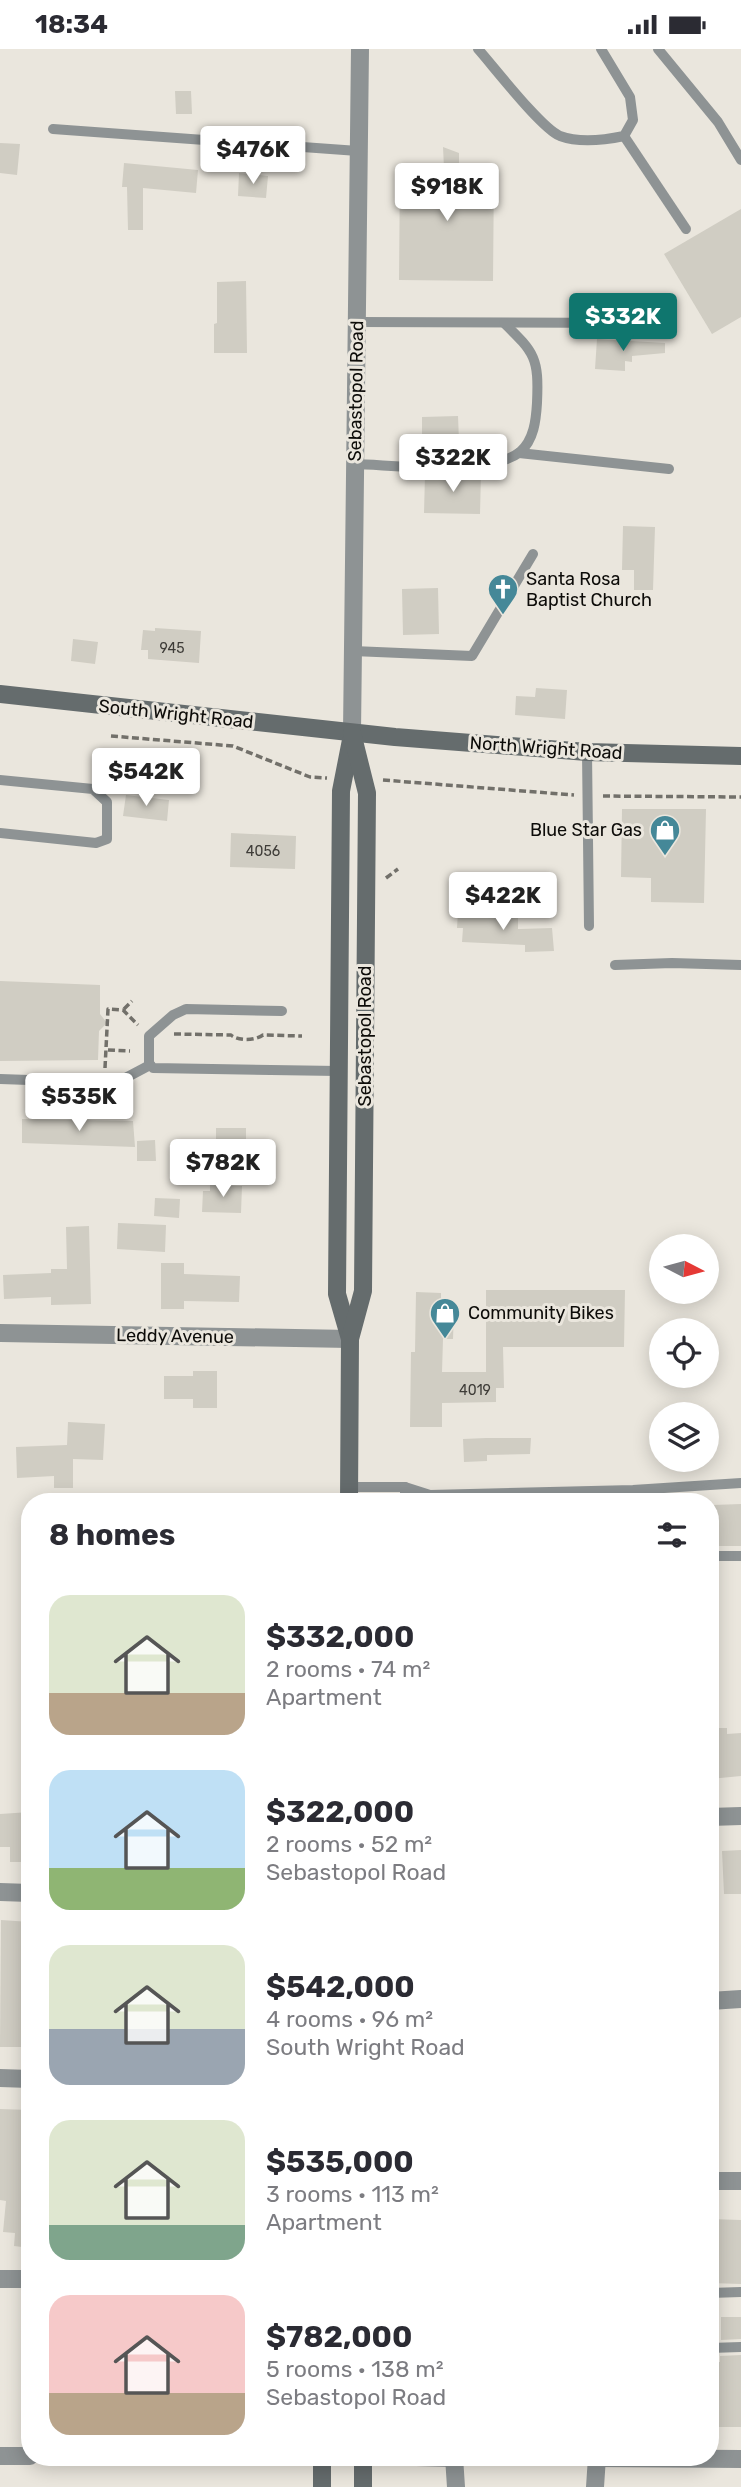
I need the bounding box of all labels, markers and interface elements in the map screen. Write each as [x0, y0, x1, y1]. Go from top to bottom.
text: 18:34 [35, 9, 108, 40]
pin: $476K [204, 127, 302, 186]
text: $476K [216, 135, 290, 163]
pin: $918K [398, 163, 496, 223]
text: $918K [411, 172, 483, 200]
pin: $332K [574, 293, 672, 353]
text: $332K [585, 302, 661, 330]
street label: Sebastopol Road [344, 320, 368, 462]
pin: $322K [404, 435, 502, 494]
text: $322K [415, 443, 491, 471]
place label: Santa Rosa Baptist Church [526, 568, 652, 611]
church icon: Santa Rosa Baptist Church [486, 572, 520, 616]
house number: 945 [159, 640, 185, 657]
street label: South Wright Road [97, 695, 255, 733]
street label: North Wright Road [469, 732, 623, 764]
pin: $542K [97, 749, 195, 808]
text: $542K [108, 757, 184, 785]
shop icon: Blue Star Gas [648, 813, 682, 857]
place label: Blue Star Gas [530, 819, 642, 841]
house number: 4056 [246, 843, 280, 860]
pin: $422K [454, 873, 552, 932]
text: $422K [465, 881, 541, 909]
street label: Sebastopol Road [354, 966, 376, 1106]
pin: $535K [30, 1073, 128, 1133]
text: $535K [41, 1082, 117, 1110]
pin: $782K [174, 1139, 272, 1199]
text: $782K [186, 1148, 260, 1176]
north arrow [649, 1234, 719, 1304]
map controls [649, 1234, 719, 1472]
shop icon: Community Bikes [428, 1296, 462, 1340]
place label: Community Bikes [468, 1302, 614, 1324]
button: locate [649, 1318, 719, 1388]
street label: Leddy Avenue [116, 1324, 234, 1348]
house number: 4019 [459, 1382, 491, 1399]
button: layers [649, 1402, 719, 1472]
icon: filters [653, 1516, 691, 1554]
text: 8 homes [49, 1517, 175, 1553]
text: $332,000 [266, 1619, 414, 1655]
icon: home [105, 1623, 189, 1707]
text: 2 rooms · 74 m² [266, 1655, 430, 1683]
text: Apartment [266, 1683, 382, 1711]
text: $322,000 [266, 1794, 414, 1830]
icon: home [105, 1798, 189, 1882]
text: 2 rooms · 52 m² [266, 1830, 432, 1858]
text: Sebastopol Road [266, 1858, 446, 1886]
text: $542,000 [266, 1969, 415, 2005]
icon: home [105, 1973, 189, 2057]
text: 4 rooms · 96 m² [266, 2005, 433, 2033]
text: South Wright Road [266, 2033, 465, 2061]
text: $535,000 [266, 2144, 414, 2180]
icon: home [105, 2148, 189, 2232]
text: 3 rooms · 113 m² [266, 2180, 439, 2208]
text: Apartment [266, 2208, 382, 2236]
text: $782,000 [266, 2319, 412, 2355]
icon: home [105, 2323, 189, 2407]
text: 5 rooms · 138 m² [266, 2355, 443, 2383]
text: Sebastopol Road [266, 2383, 446, 2411]

